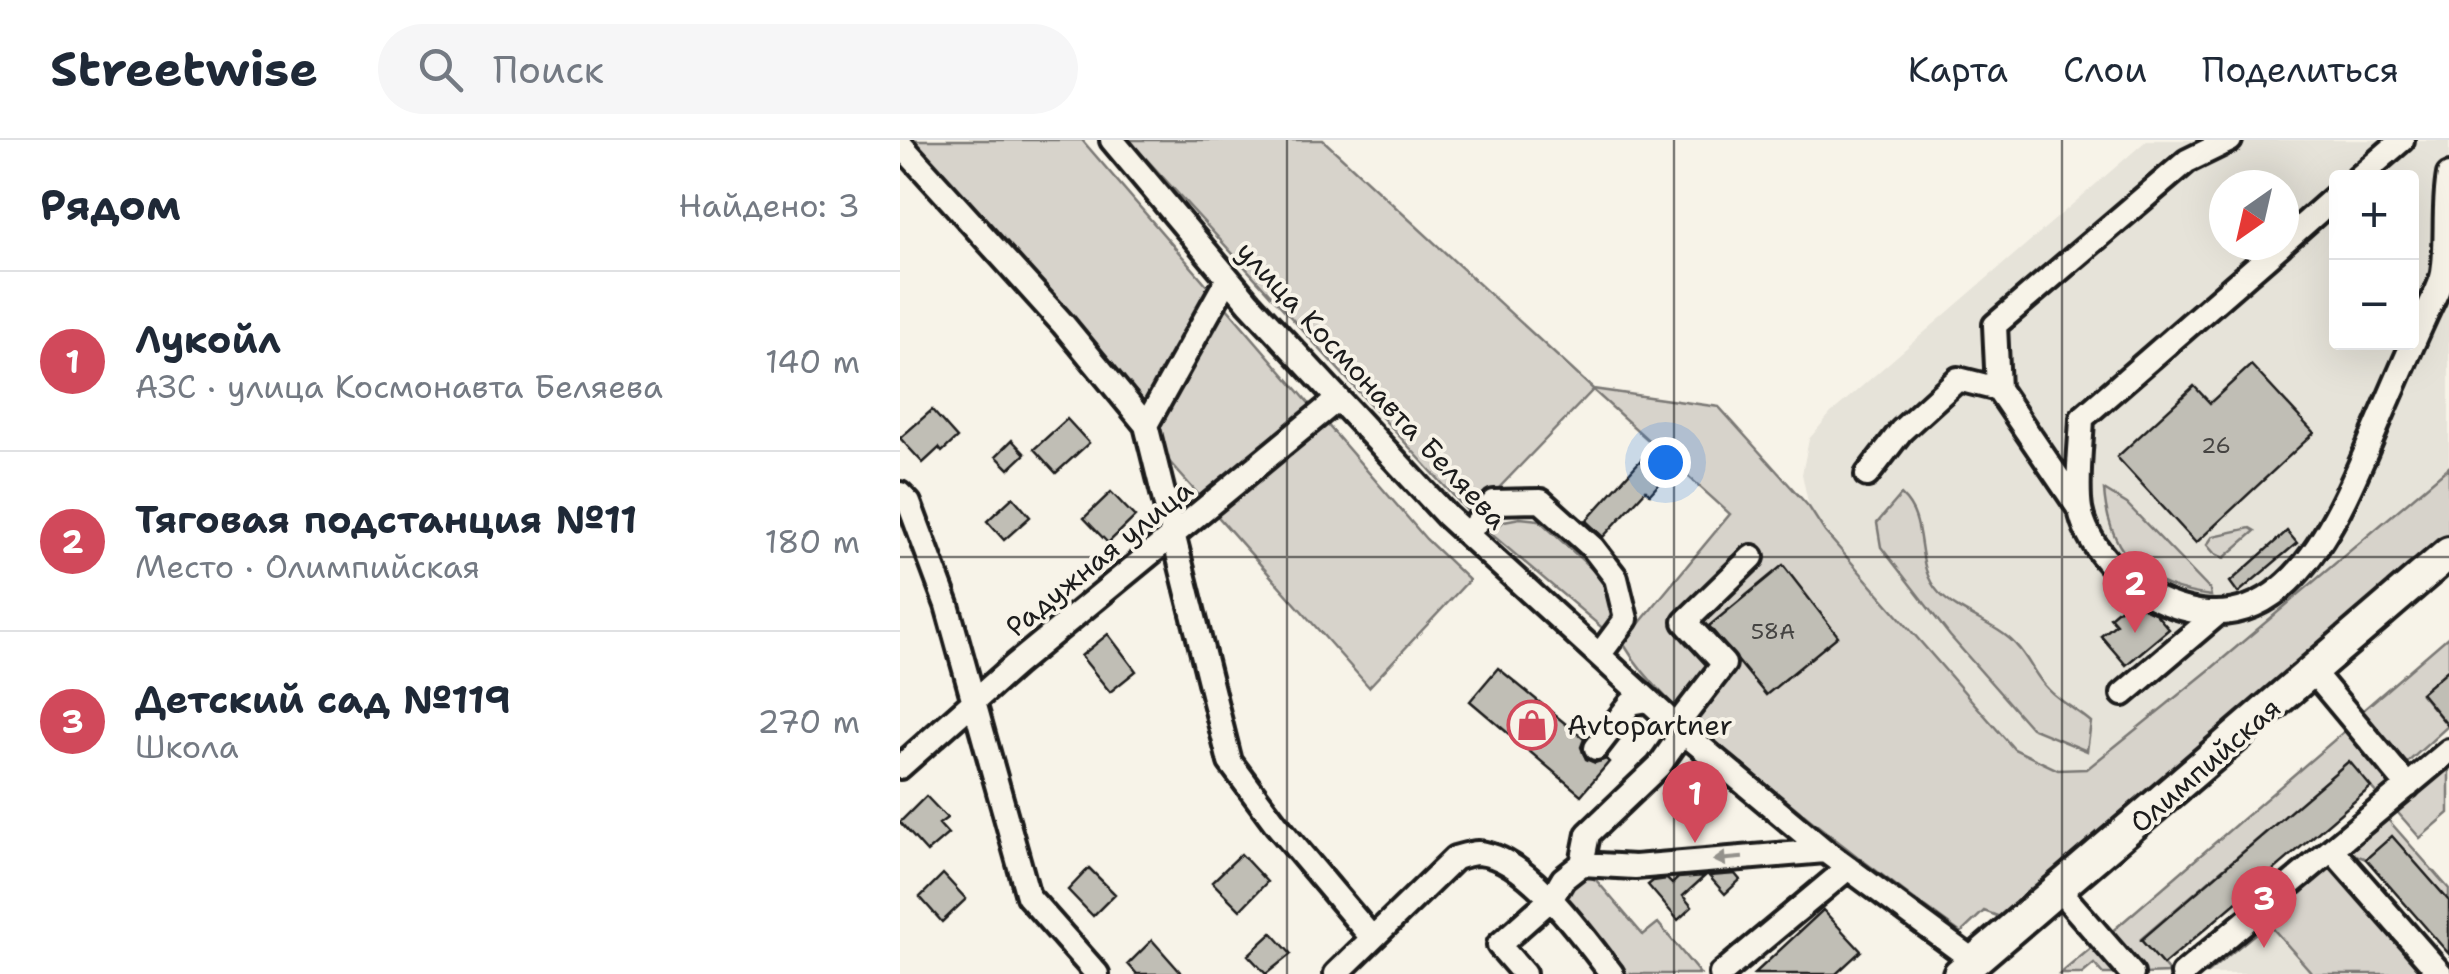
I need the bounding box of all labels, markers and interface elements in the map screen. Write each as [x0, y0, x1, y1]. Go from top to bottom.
search box [378, 24, 1078, 114]
text: Streetwise [50, 37, 318, 101]
icon: search [413, 42, 468, 97]
text: Поиск [493, 44, 604, 95]
text: Карта [1908, 46, 2008, 93]
text: Слои [2063, 46, 2147, 93]
text: Поделиться [2202, 46, 2399, 93]
north arrow [2209, 170, 2299, 260]
map controls [2329, 170, 2419, 350]
button: + [2329, 170, 2419, 260]
text: Рядом [40, 177, 181, 233]
text: Найдено: 3 [679, 184, 860, 227]
street label: улица Космонавта Беляева [1228, 233, 1516, 537]
button: − [2329, 260, 2419, 350]
text: Лукойл [135, 314, 281, 365]
text: 1 [65, 340, 80, 383]
text: 140 m [765, 340, 860, 383]
text: АЗС · улица Космонавта Беляева [135, 365, 663, 408]
house number: 26 [2201, 431, 2231, 460]
your location [1640, 437, 1691, 488]
street label: Радужная улица [998, 471, 1200, 645]
text: Тяговая подстанция №11 [135, 494, 637, 545]
text: 2 [61, 520, 84, 563]
text: 180 m [764, 520, 860, 563]
text: Место · Олимпийская [135, 545, 480, 588]
pin: 2 [2102, 550, 2168, 633]
house number: 58А [1751, 617, 1795, 646]
text: Детский сад №119 [135, 674, 511, 725]
street label: Олимпийская [2121, 689, 2289, 841]
shop icon: Avtopartner [1506, 699, 1558, 751]
text: 3 [61, 700, 84, 743]
text: 270 m [757, 700, 860, 743]
place label: Avtopartner [1567, 706, 1733, 744]
text: Школа [135, 725, 239, 768]
pin: 1 [1662, 760, 1728, 843]
one-way arrow [1712, 851, 1744, 867]
pin: 3 [2232, 866, 2296, 948]

